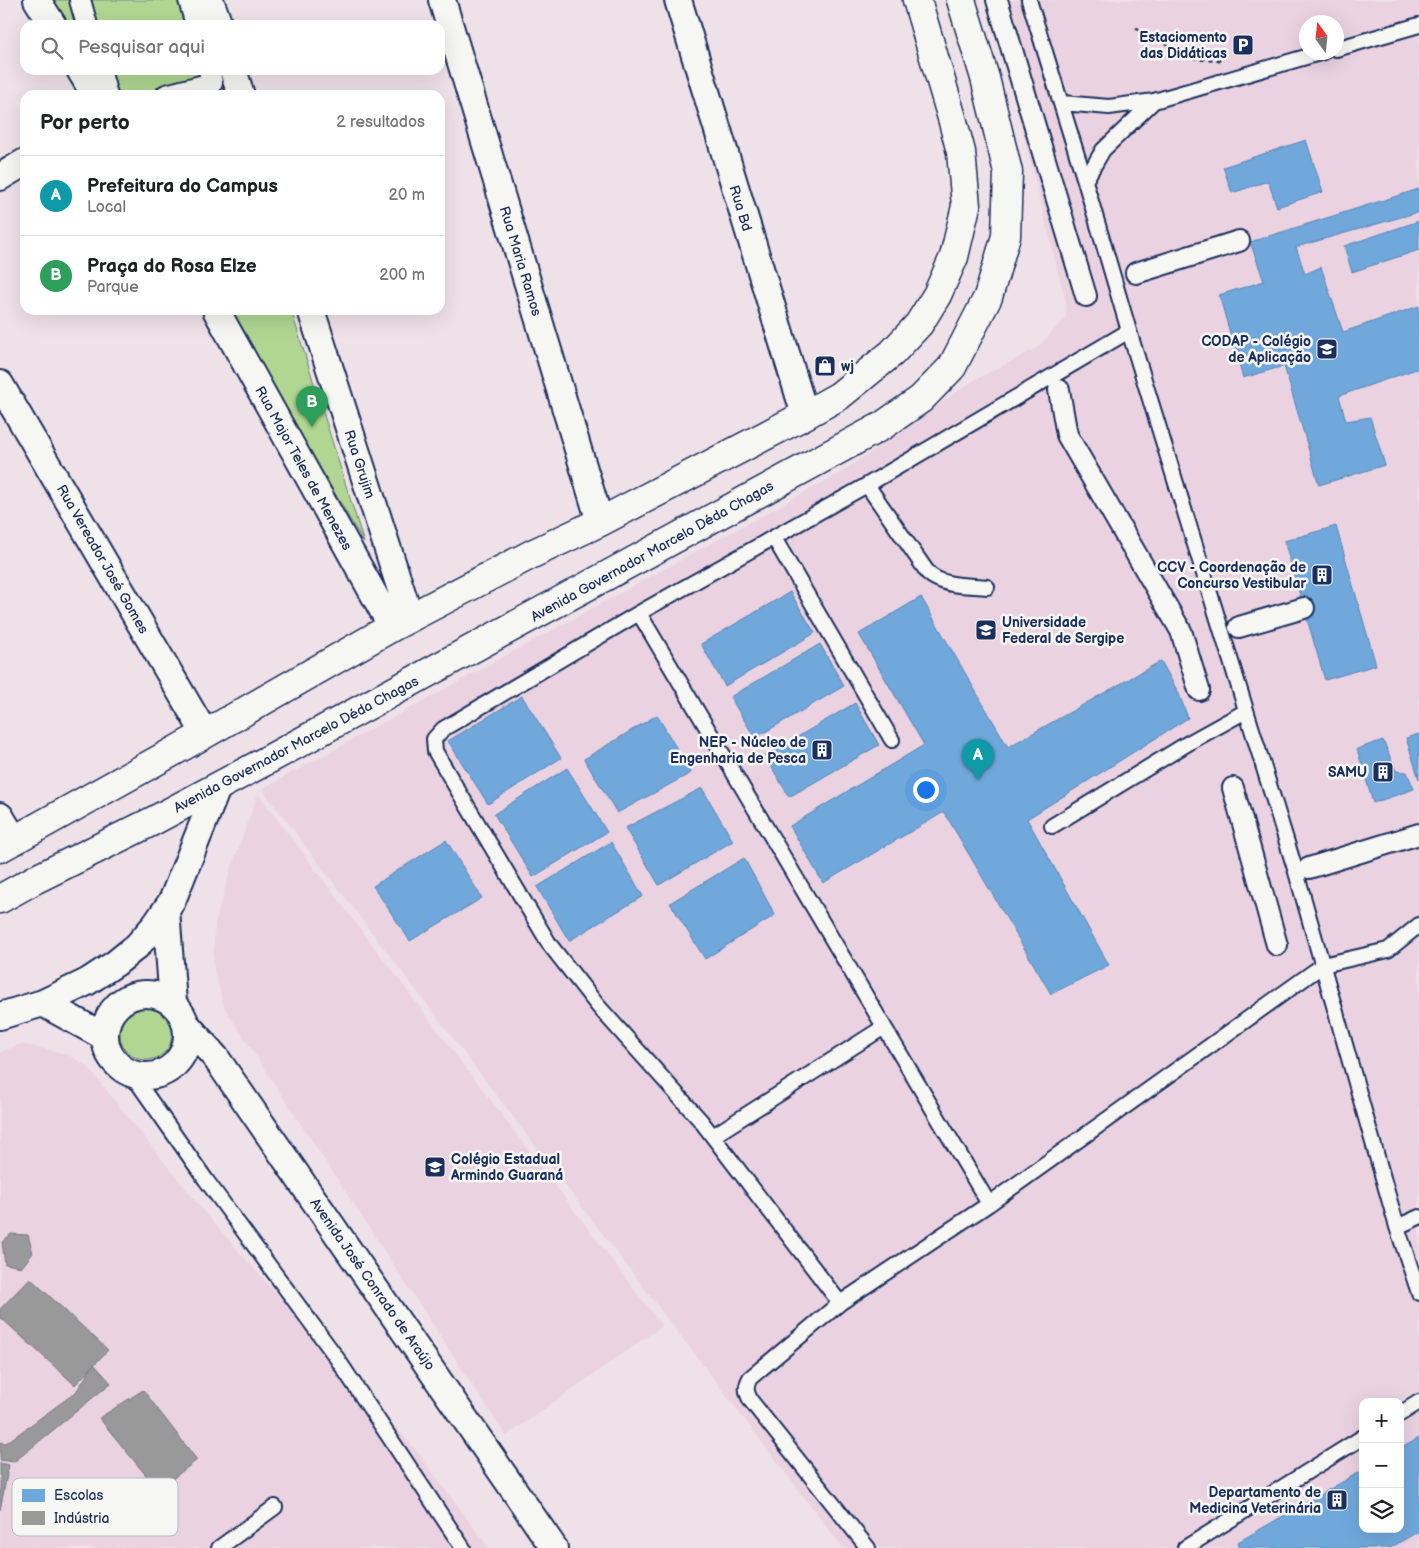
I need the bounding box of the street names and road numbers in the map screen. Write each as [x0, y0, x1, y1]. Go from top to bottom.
street label: Rua Bd [726, 183, 756, 233]
street label: Rua Maria Ramos [496, 204, 545, 318]
street label: Rua Major Teles de Menezes [251, 383, 356, 553]
street label: Rua Grujim [340, 428, 379, 501]
street label: Avenida Governador Marcelo Déda Chagas [528, 477, 777, 626]
street label: Rua Vereador José Gomes [53, 482, 152, 637]
street label: Avenida Governador Marcelo Déda Chagas [171, 672, 422, 816]
street label: Avenida José Conrado de Araújo [307, 1195, 439, 1374]

